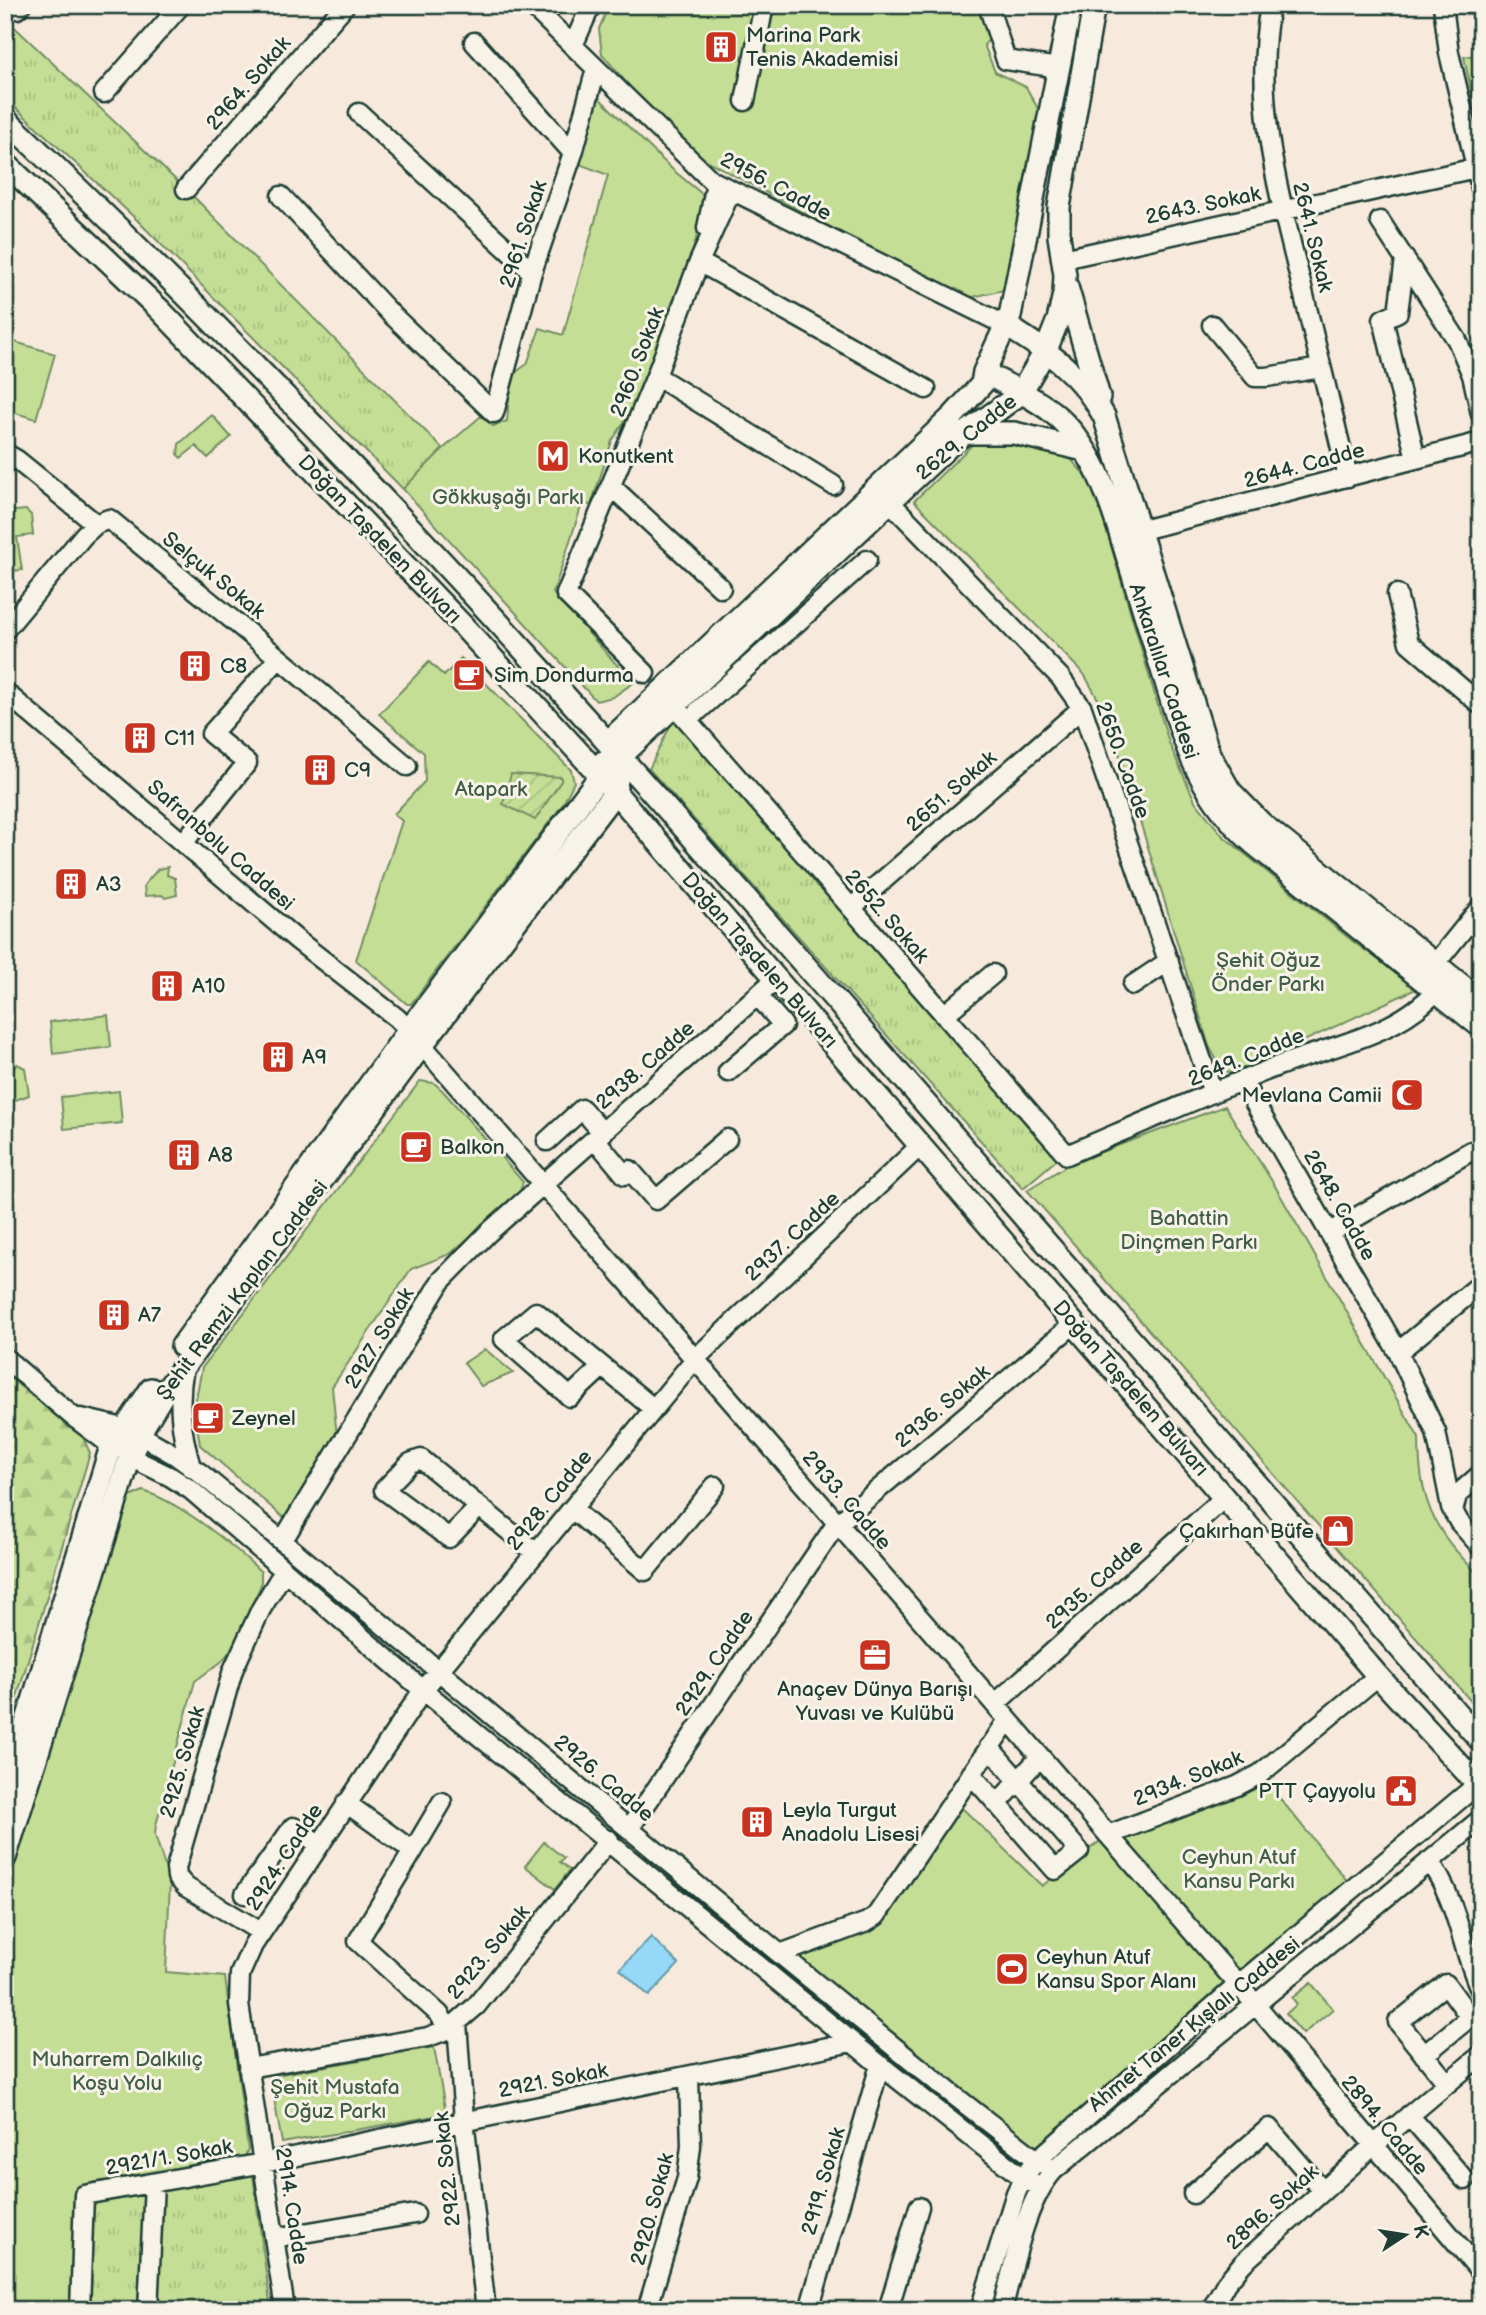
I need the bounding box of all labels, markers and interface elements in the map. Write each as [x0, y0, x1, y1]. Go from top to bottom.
place label: Marina Park Tenis Akademisi [746, 23, 898, 72]
building icon: Marina Park Tenis Akademisi [702, 28, 740, 66]
street label: 2964. Sokak [201, 31, 296, 135]
street label: 2956. Cadde [716, 147, 836, 226]
street label: 2961. Sokak [494, 177, 553, 291]
street label: 2641. Sokak [1287, 180, 1338, 295]
street label: 2643. Sokak [1143, 181, 1264, 230]
street label: 2960. Sokak [605, 303, 670, 421]
street label: 2629. Cadde [911, 389, 1022, 486]
metro station icon: Konutkent [534, 437, 572, 475]
street label: 2644. Cadde [1241, 437, 1367, 494]
place label: Konutkent [578, 444, 674, 469]
street label: Doğan Taşdelen Bulvarı [293, 450, 467, 629]
park label: Gökkuşağı Parkı [432, 485, 584, 510]
street label: Selçuk Sokak [157, 526, 271, 625]
street label: Ankaralılar Caddesi [1123, 580, 1204, 762]
building icon: C8 [176, 647, 214, 685]
place label: C8 [220, 654, 247, 679]
cafe icon: Sim Dondurma [450, 656, 488, 694]
place label: Sim Dondurma [494, 663, 634, 688]
street label: 2650. Cadde [1090, 698, 1155, 822]
building icon: C11 [121, 719, 159, 757]
place label: C11 [164, 726, 195, 751]
street label: 2651. Sokak [901, 745, 1002, 837]
building icon: C9 [301, 751, 339, 789]
place label: C9 [344, 758, 371, 783]
street label: Safranbolu Caddesi [142, 775, 299, 916]
park label: Atapark [455, 777, 528, 802]
street label: 2652. Sokak [839, 864, 934, 969]
building icon: A3 [52, 865, 90, 903]
street label: Doğan Taşdelen Bulvarı [677, 867, 843, 1053]
place label: A3 [96, 872, 122, 897]
park label: Şehit Oğuz Önder Parkı [1211, 948, 1325, 997]
building icon: A10 [148, 967, 186, 1005]
place label: A10 [192, 974, 225, 999]
street label: 2938. Cadde [591, 1016, 700, 1115]
street label: 2649. Cadde [1184, 1023, 1308, 1092]
building icon: A9 [259, 1038, 297, 1076]
place label: A9 [302, 1045, 327, 1070]
mosque icon: Mevlana Camii [1388, 1076, 1426, 1114]
place label: Mevlana Camii [1242, 1083, 1382, 1108]
cafe icon: Balkon [397, 1128, 435, 1166]
place label: Balkon [440, 1135, 505, 1160]
building icon: A8 [165, 1136, 203, 1174]
place label: A8 [208, 1143, 233, 1168]
street label: 2648. Cadde [1298, 1146, 1381, 1265]
street label: Şehit Remzi Kaplan Caddesi [151, 1175, 333, 1405]
street label: 2937. Cadde [740, 1186, 845, 1287]
park label: Bahattin Dinçmen Parkı [1120, 1206, 1258, 1255]
street label: 2927. Sokak [340, 1283, 420, 1393]
street label: Doğan Taşdelen Bulvarı [1048, 1295, 1214, 1481]
building icon: A7 [95, 1296, 133, 1334]
place label: A7 [138, 1303, 162, 1328]
street label: 2936. Sokak [890, 1359, 995, 1453]
cafe icon: Zeynel [189, 1399, 227, 1437]
place label: Zeynel [231, 1406, 296, 1431]
street label: 2928. Cadde [501, 1445, 598, 1556]
street label: 2933. Cadde [797, 1446, 897, 1555]
shop icon: Çakırhan Büfe [1319, 1512, 1357, 1550]
place label: Çakırhan Büfe [1179, 1519, 1314, 1544]
street label: 2935. Cadde [1040, 1534, 1148, 1635]
street label: 2929. Cadde [670, 1606, 759, 1721]
office icon: Anaçev Dünya Barışı Yuvası ve Kulübü [856, 1636, 894, 1674]
place label: Anaçev Dünya Barışı Yuvası ve Kulübü [777, 1677, 973, 1726]
street label: 2925. Sokak [155, 1703, 211, 1821]
street label: 2926. Cadde [549, 1729, 659, 1827]
street label: 2934. Sokak [1130, 1745, 1247, 1812]
public building icon: PTT Çayyolu [1382, 1772, 1420, 1810]
place label: PTT Çayyolu [1258, 1779, 1376, 1804]
place label: Leyla Turgut Anadolu Lisesi [782, 1798, 920, 1847]
street label: 2924. Cadde [241, 1799, 328, 1915]
building icon: Leyla Turgut Anadolu Lisesi [738, 1803, 776, 1841]
park label: Ceyhun Atuf Kansu Parkı [1182, 1845, 1297, 1894]
street label: 2923. Sokak [442, 1900, 536, 2005]
street label: Ahmet Taner Kışlalı Caddesi [1084, 1931, 1305, 2117]
place label: Ceyhun Atuf Kansu Spor Alanı [1036, 1945, 1197, 1994]
sports icon: Ceyhun Atuf Kansu Spor Alanı [993, 1950, 1031, 1988]
park label: Muharrem Dalkılıç Koşu Yolu [31, 2047, 203, 2096]
street label: 2921. Sokak [496, 2058, 611, 2103]
street label: 2894. Cadde [1336, 2070, 1434, 2180]
park label: Şehit Mustafa Oğuz Parkı [270, 2075, 400, 2124]
street label: 2922. Sokak [429, 2110, 466, 2228]
street label: 2919. Sokak [796, 2124, 851, 2238]
street label: 2921/1. Sokak [104, 2134, 235, 2181]
street label: 2914. Cadde [270, 2146, 313, 2267]
street label: 2920. Sokak [625, 2150, 680, 2268]
street label: 2896. Sokak [1221, 2159, 1324, 2255]
north arrow [1370, 2200, 1440, 2270]
text: K [1408, 2223, 1433, 2241]

